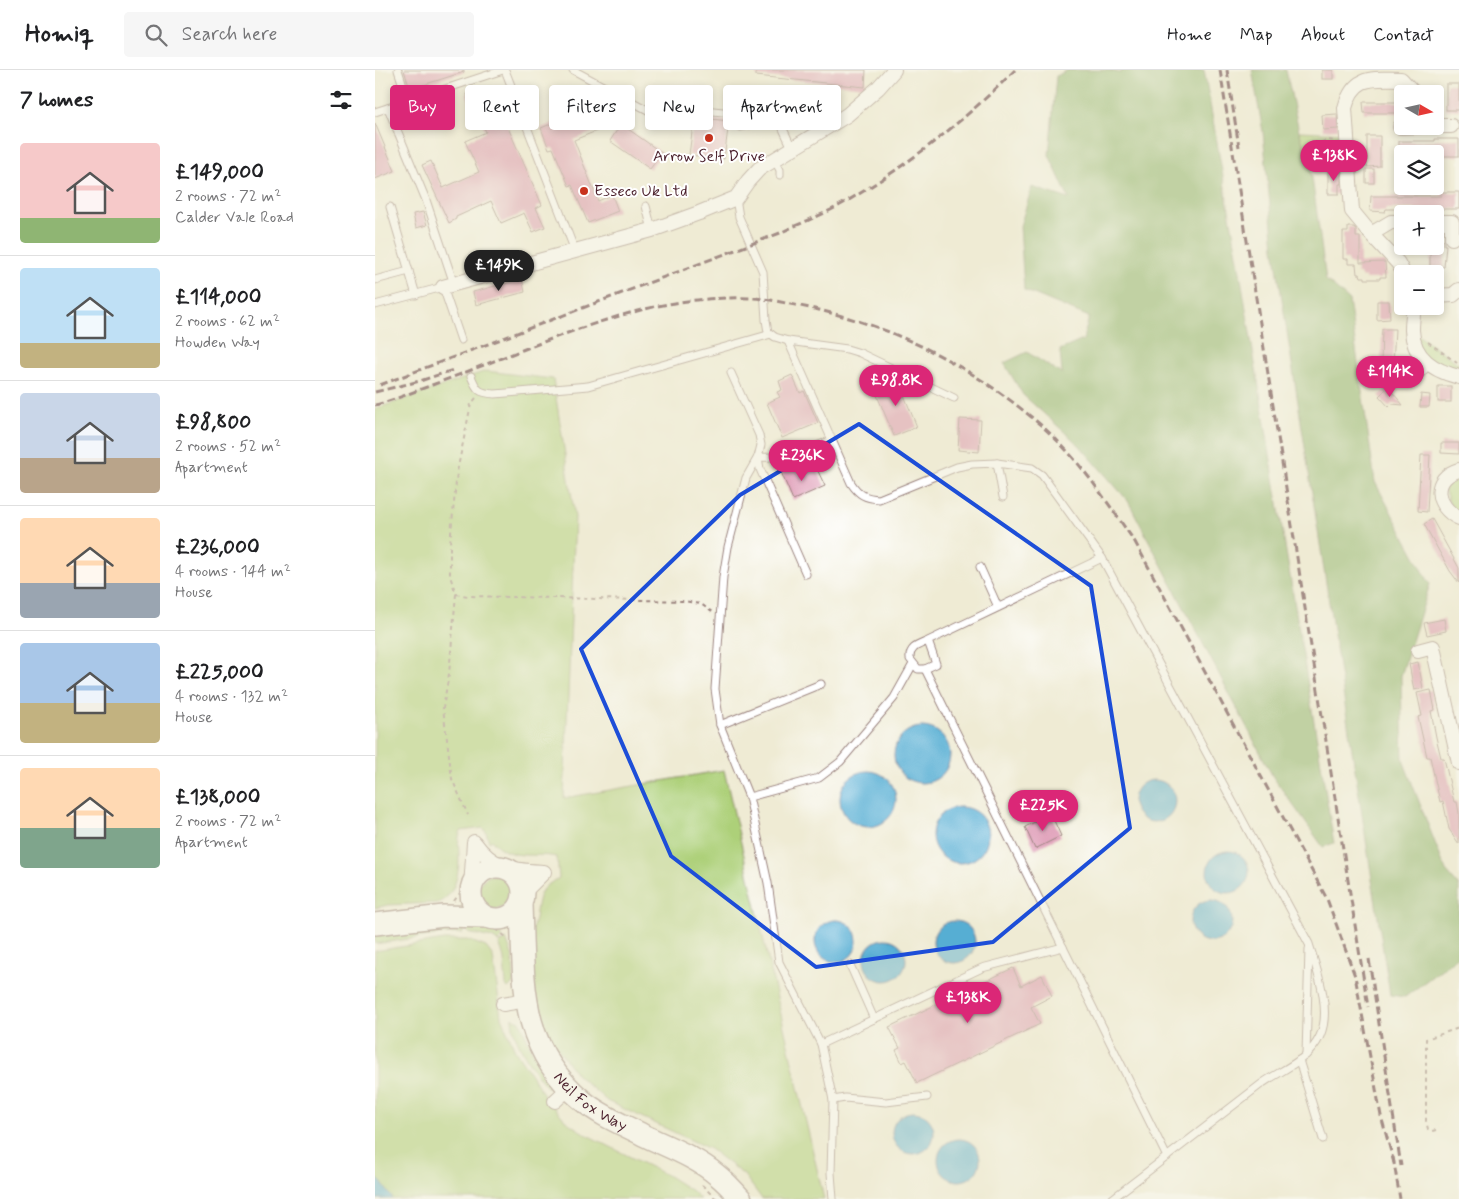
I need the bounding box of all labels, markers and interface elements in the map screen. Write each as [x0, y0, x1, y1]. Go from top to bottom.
search box [124, 12, 474, 57]
text: Homiq [25, 19, 94, 50]
icon: search [142, 21, 170, 49]
text: Search here [182, 22, 277, 47]
text: Home [1167, 23, 1212, 47]
text: Map [1240, 23, 1273, 47]
text: About [1301, 23, 1345, 47]
text: Contact [1373, 23, 1434, 47]
chip: Buy [390, 85, 455, 130]
chip: Rent [465, 85, 539, 130]
chip: Filters [549, 85, 635, 130]
chip: New [645, 85, 713, 130]
chip: Apartment [723, 85, 841, 130]
north arrow [1394, 85, 1444, 135]
map controls [1394, 85, 1444, 315]
text: 7 homes [20, 86, 93, 114]
icon: filters [327, 86, 355, 114]
marker: Arrow Self Drive [703, 132, 715, 144]
pin: £138K [1299, 140, 1369, 182]
text: £138K [1311, 145, 1357, 166]
button: layers [1394, 145, 1444, 195]
place label: Arrow Self Drive [653, 146, 765, 167]
text: £149,000 [175, 158, 264, 186]
icon: home [60, 163, 120, 223]
place label: Esseco Uk Ltd [594, 181, 688, 202]
marker: Esseco Uk Ltd [578, 185, 590, 197]
text: 2 rooms · 72 m² [175, 186, 281, 207]
button: + [1394, 205, 1444, 255]
text: Calder Vale Road [175, 207, 294, 228]
pin: £149K [464, 250, 534, 292]
text: £149K [475, 255, 523, 276]
button: − [1394, 265, 1444, 315]
text: £114,000 [175, 283, 261, 311]
icon: home [60, 288, 120, 348]
text: 2 rooms · 62 m² [175, 311, 280, 332]
text: Howden Way [175, 332, 260, 353]
pin: £114K [1355, 356, 1425, 398]
text: £114K [1367, 361, 1413, 382]
pin: £98.8K [855, 364, 937, 407]
text: £98.8K [870, 370, 922, 391]
text: £98,800 [175, 408, 251, 436]
icon: home [60, 413, 120, 473]
text: 2 rooms · 52 m² [175, 436, 281, 457]
pin: £236K [767, 440, 837, 482]
text: £236K [780, 445, 824, 466]
text: Apartment [175, 457, 248, 478]
text: £236,000 [175, 533, 260, 561]
icon: home [60, 538, 120, 598]
text: 4 rooms · 144 m² [175, 561, 291, 582]
text: House [175, 582, 213, 603]
text: £225,000 [175, 658, 264, 686]
icon: home [60, 663, 120, 723]
text: 4 rooms · 132 m² [175, 686, 288, 707]
text: House [175, 707, 213, 728]
text: £138,000 [175, 783, 260, 811]
icon: home [60, 788, 120, 848]
pin: £225K [1008, 790, 1078, 832]
text: £225K [1019, 795, 1067, 816]
text: 2 rooms · 72 m² [175, 811, 281, 832]
text: Apartment [175, 832, 248, 853]
pin: £138K [933, 982, 1003, 1024]
text: £138K [945, 987, 991, 1008]
street label: Neil Fox Way [549, 1067, 631, 1136]

